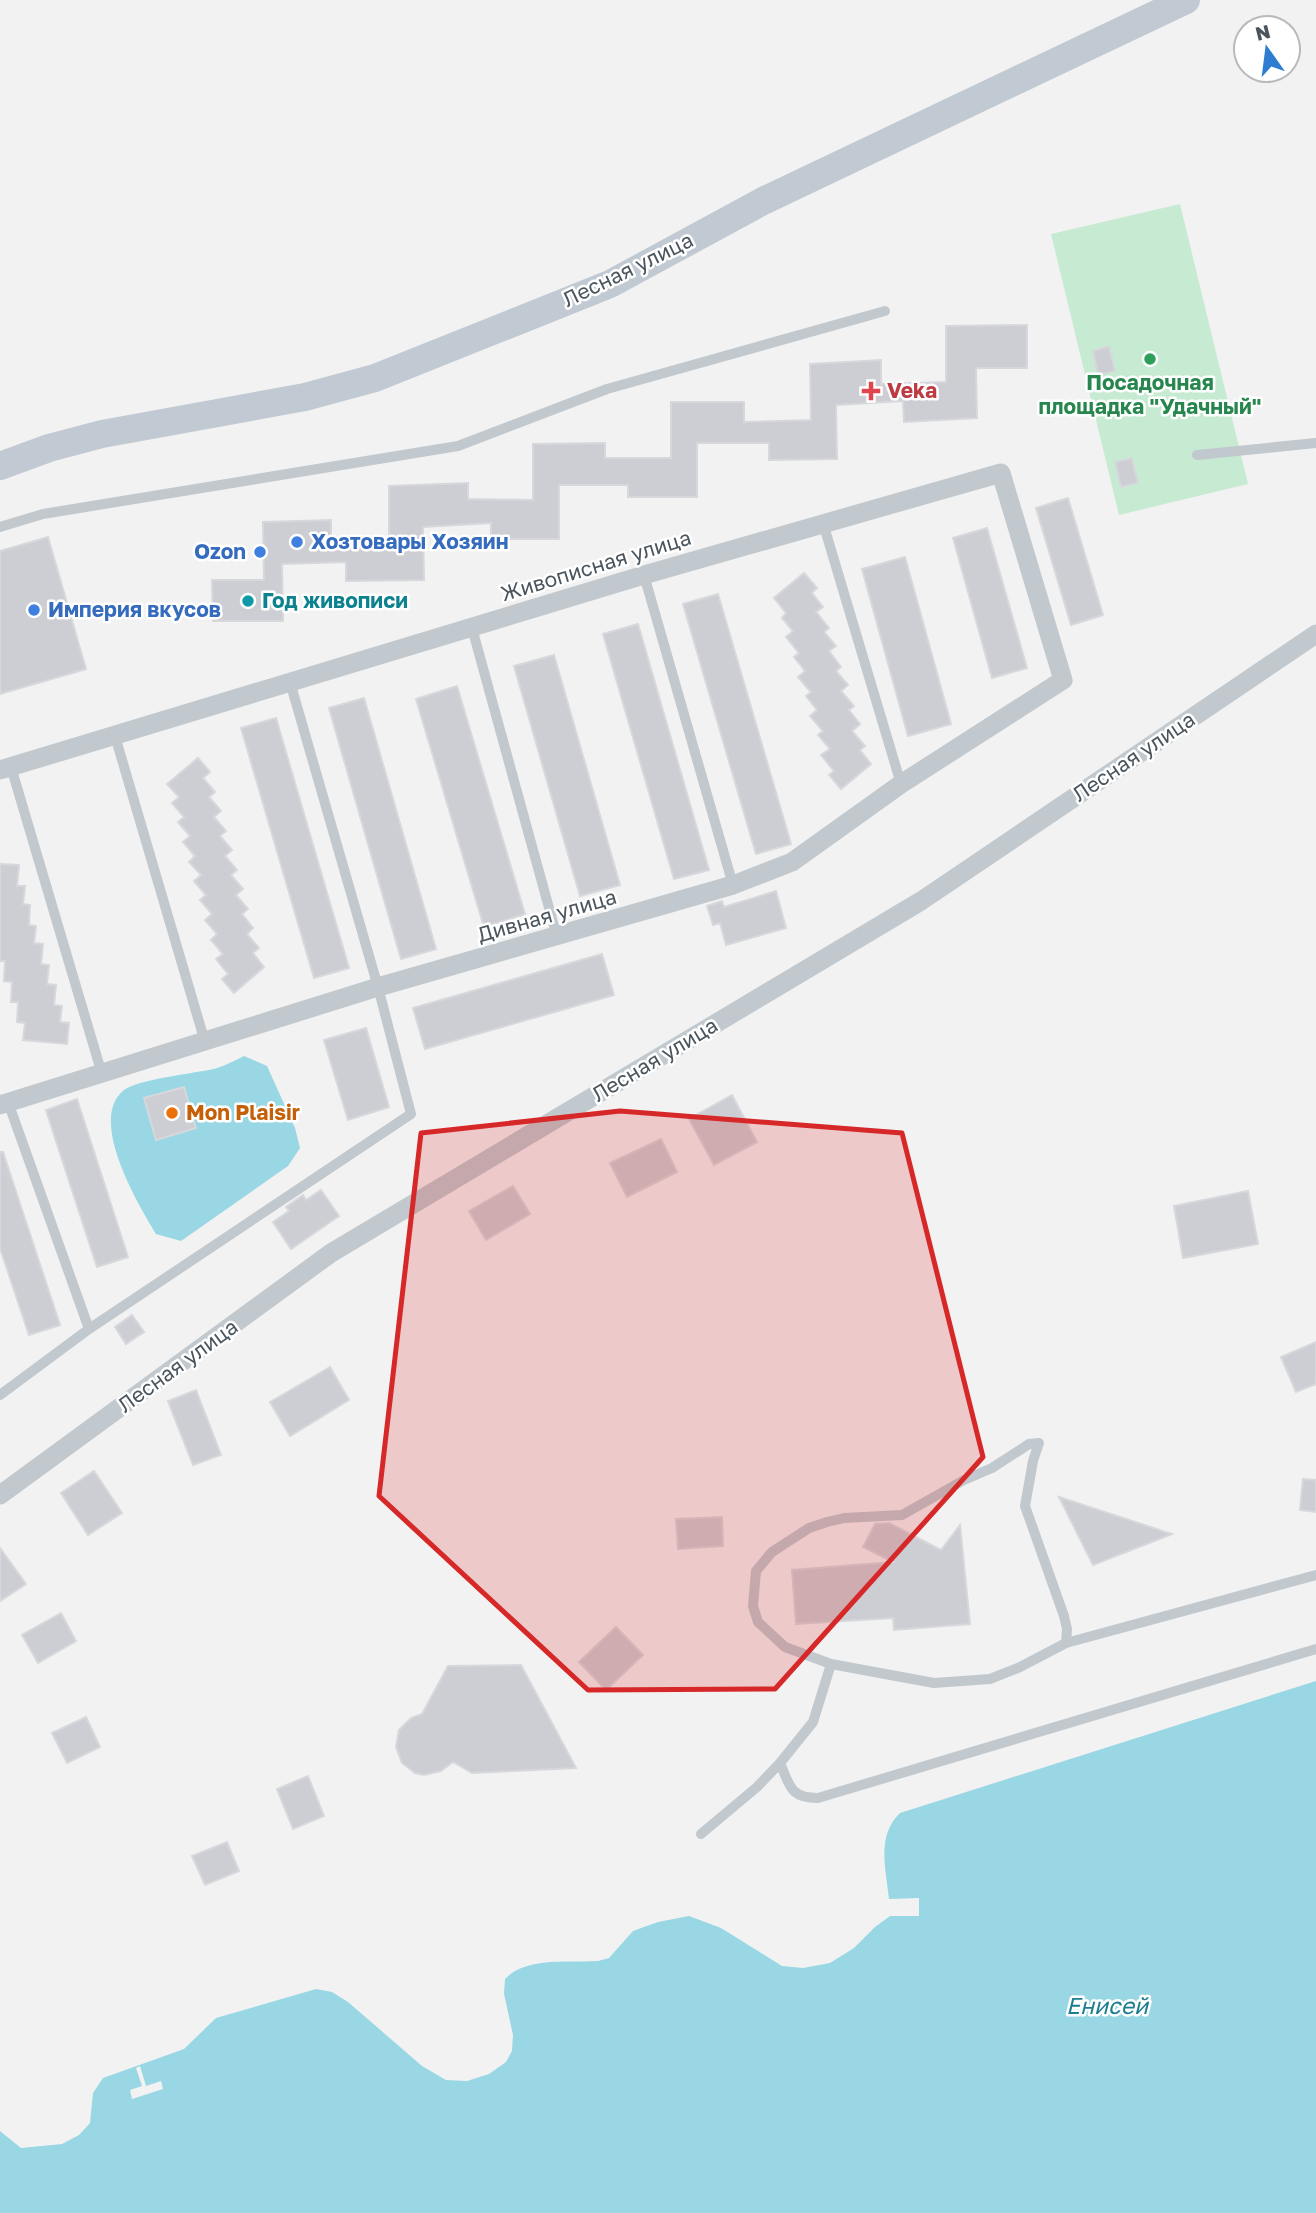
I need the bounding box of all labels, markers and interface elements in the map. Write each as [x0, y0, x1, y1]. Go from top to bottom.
north arrow [1232, 14, 1302, 84]
text: N [1253, 19, 1273, 45]
street label: Лесная улица [558, 226, 697, 312]
marker: Посадочная площадка "Удачный" [1142, 351, 1158, 367]
place label: Посадочная площадка "Удачный" [1039, 369, 1262, 419]
place label: Veka [887, 377, 937, 403]
marker: Veka [861, 381, 881, 401]
street label: Живописная улица [497, 524, 694, 606]
place label: Хозтовары Хозяин [311, 528, 508, 554]
marker: Хозтовары Хозяин [289, 534, 305, 550]
place label: Ozon [194, 538, 246, 564]
marker: Ozon [252, 544, 268, 560]
place label: Год живописи [262, 587, 408, 613]
marker: Год живописи [240, 593, 256, 609]
place label: Империя вкусов [48, 596, 221, 622]
marker: Империя вкусов [26, 602, 42, 618]
street label: Лесная улица [1067, 706, 1200, 807]
street label: Дивная улица [474, 883, 619, 947]
street label: Лесная улица [587, 1011, 722, 1107]
place label: Mon Plaisir [186, 1099, 300, 1125]
marker: Mon Plaisir [164, 1105, 180, 1121]
street label: Лесная улица [112, 1313, 243, 1417]
water label: Енисей [1066, 1991, 1150, 2019]

